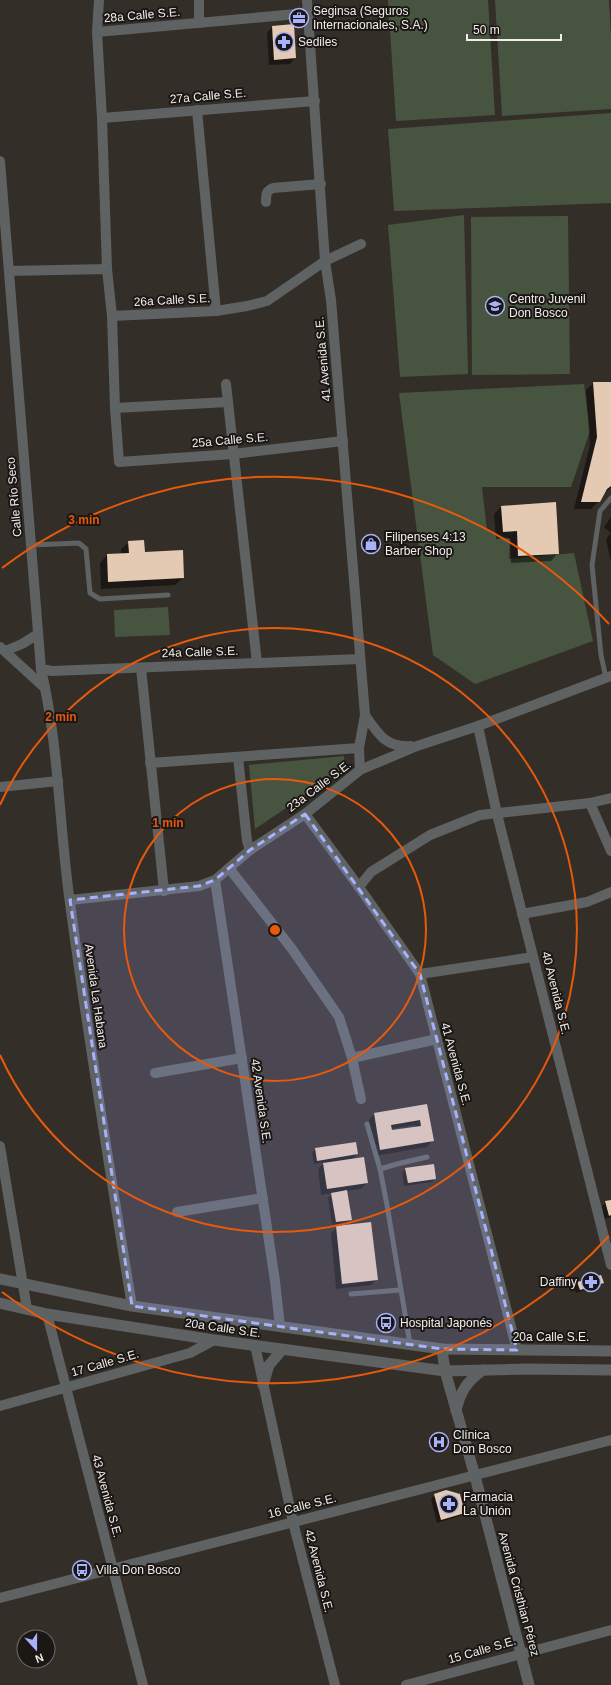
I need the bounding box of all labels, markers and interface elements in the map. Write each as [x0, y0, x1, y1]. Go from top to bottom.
place label: Seginsa (Seguros Internacionales, S.A.) [313, 4, 428, 32]
street label: 28a Calle S.E. [103, 5, 181, 25]
office icon: Seginsa (Seguros Internacionales, S.A.) [288, 7, 310, 29]
scale bar [467, 16, 561, 42]
text: 50 m [473, 23, 500, 37]
pharmacy icon: Sediles [273, 31, 295, 53]
place label: Sediles [298, 35, 337, 49]
street label: 27a Calle S.E. [169, 86, 247, 106]
street label: 26a Calle S.E. [133, 291, 211, 309]
place label: Centro Juvenil Don Bosco [509, 292, 586, 320]
school or university icon: Centro Juvenil Don Bosco [484, 295, 506, 317]
street label: 41 Avenida S.E. [312, 316, 334, 402]
street label: 25a Calle S.E. [191, 430, 269, 450]
street label: Calle Río Seco [4, 456, 24, 537]
text: 3 min [68, 513, 100, 527]
place label: Filipenses 4:13 Barber Shop [385, 530, 466, 558]
shop icon: Filipenses 4:13 Barber Shop [360, 533, 382, 555]
street label: 24a Calle S.E. [161, 644, 239, 660]
text: 2 min [45, 710, 77, 724]
street label: 23a Calle S.E. [284, 757, 354, 815]
text: 1 min [152, 816, 184, 830]
centre of rings [268, 923, 282, 937]
street label: Avenida La Habana [82, 943, 110, 1049]
street label: 40 Avenida S.E. [539, 950, 573, 1036]
street label: 41 Avenida S.E. [438, 1021, 474, 1107]
street label: 42 Avenida S.E. [248, 1058, 274, 1144]
pharmacy icon: Daffiny [580, 1271, 602, 1293]
place label: Daffiny [540, 1275, 577, 1289]
bus stop icon: Hospital Japonés [375, 1312, 397, 1334]
street label: 20a Calle S.E. [184, 1316, 262, 1340]
place label: Hospital Japonés [400, 1316, 492, 1330]
street label: 20a Calle S.E. [513, 1330, 589, 1344]
street label: 17 Calle S.E. [69, 1347, 141, 1379]
place label: Clínica Don Bosco [453, 1428, 512, 1456]
hospital icon: Clínica Don Bosco [428, 1431, 450, 1453]
street label: 43 Avenida S.E. [89, 1453, 125, 1539]
place label: Farmacia La Unión [463, 1490, 513, 1518]
street label: 16 Calle S.E. [266, 1491, 338, 1521]
pharmacy icon: Farmacia La Unión [438, 1493, 460, 1515]
street label: 42 Avenida S.E. [302, 1528, 336, 1614]
street label: Avenida Cristhian Pérez [496, 1530, 542, 1658]
bus stop icon: Villa Don Bosco [71, 1559, 93, 1581]
place label: Villa Don Bosco [96, 1563, 181, 1577]
north arrow [16, 1629, 56, 1669]
street label: 15 Calle S.E. [446, 1634, 518, 1666]
text: N [34, 1651, 45, 1665]

